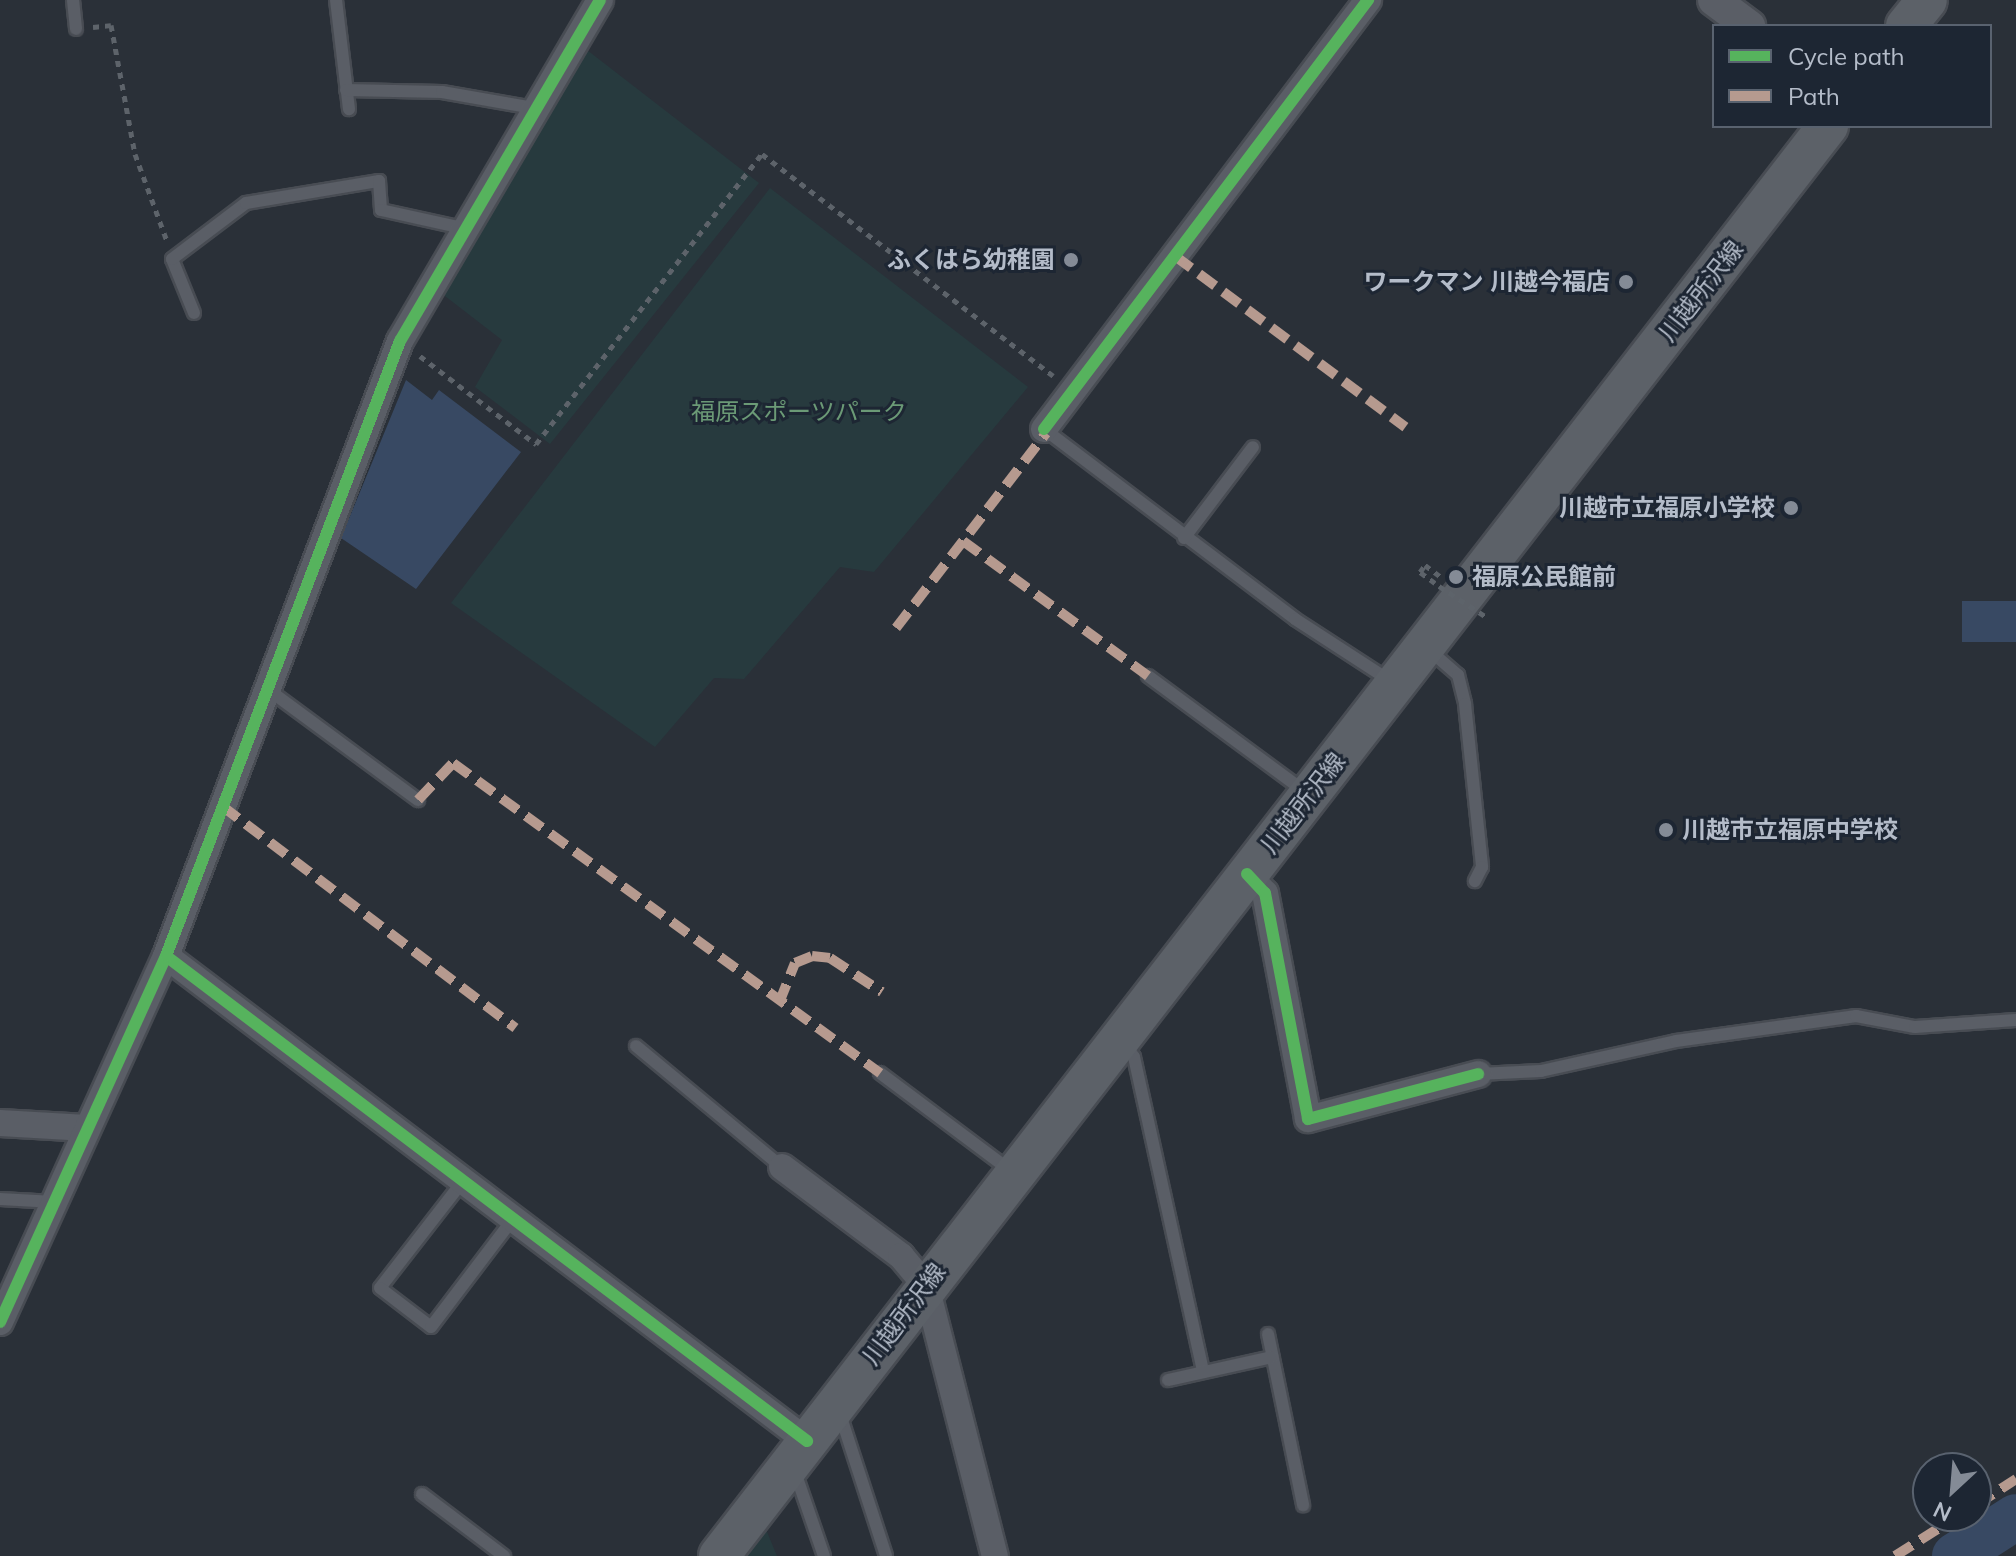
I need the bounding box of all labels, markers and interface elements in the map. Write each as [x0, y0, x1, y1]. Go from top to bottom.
legend [1712, 24, 1992, 128]
text: Cycle path [1788, 41, 1905, 71]
text: Path [1788, 81, 1840, 111]
street label: 川越所沢線 [1653, 235, 1749, 347]
place label: ふくはら幼稚園 [887, 246, 1055, 274]
marker: ふくはら幼稚園 [1062, 251, 1080, 269]
place label: ワークマン 川越今福店 [1363, 268, 1610, 296]
marker: ワークマン 川越今福店 [1617, 273, 1635, 291]
park label: 福原スポーツパーク [691, 398, 907, 426]
place label: 川越市立福原小学校 [1559, 494, 1775, 522]
marker: 川越市立福原小学校 [1782, 499, 1800, 517]
place label: 福原公民館前 [1472, 563, 1616, 591]
marker: 福原公民館前 [1447, 568, 1465, 586]
street label: 川越所沢線 [1255, 747, 1351, 859]
place label: 川越市立福原中学校 [1682, 816, 1898, 844]
marker: 川越市立福原中学校 [1657, 821, 1675, 839]
street label: 川越所沢線 [856, 1257, 952, 1371]
north arrow [1912, 1452, 1992, 1532]
text: N [1929, 1496, 1956, 1528]

